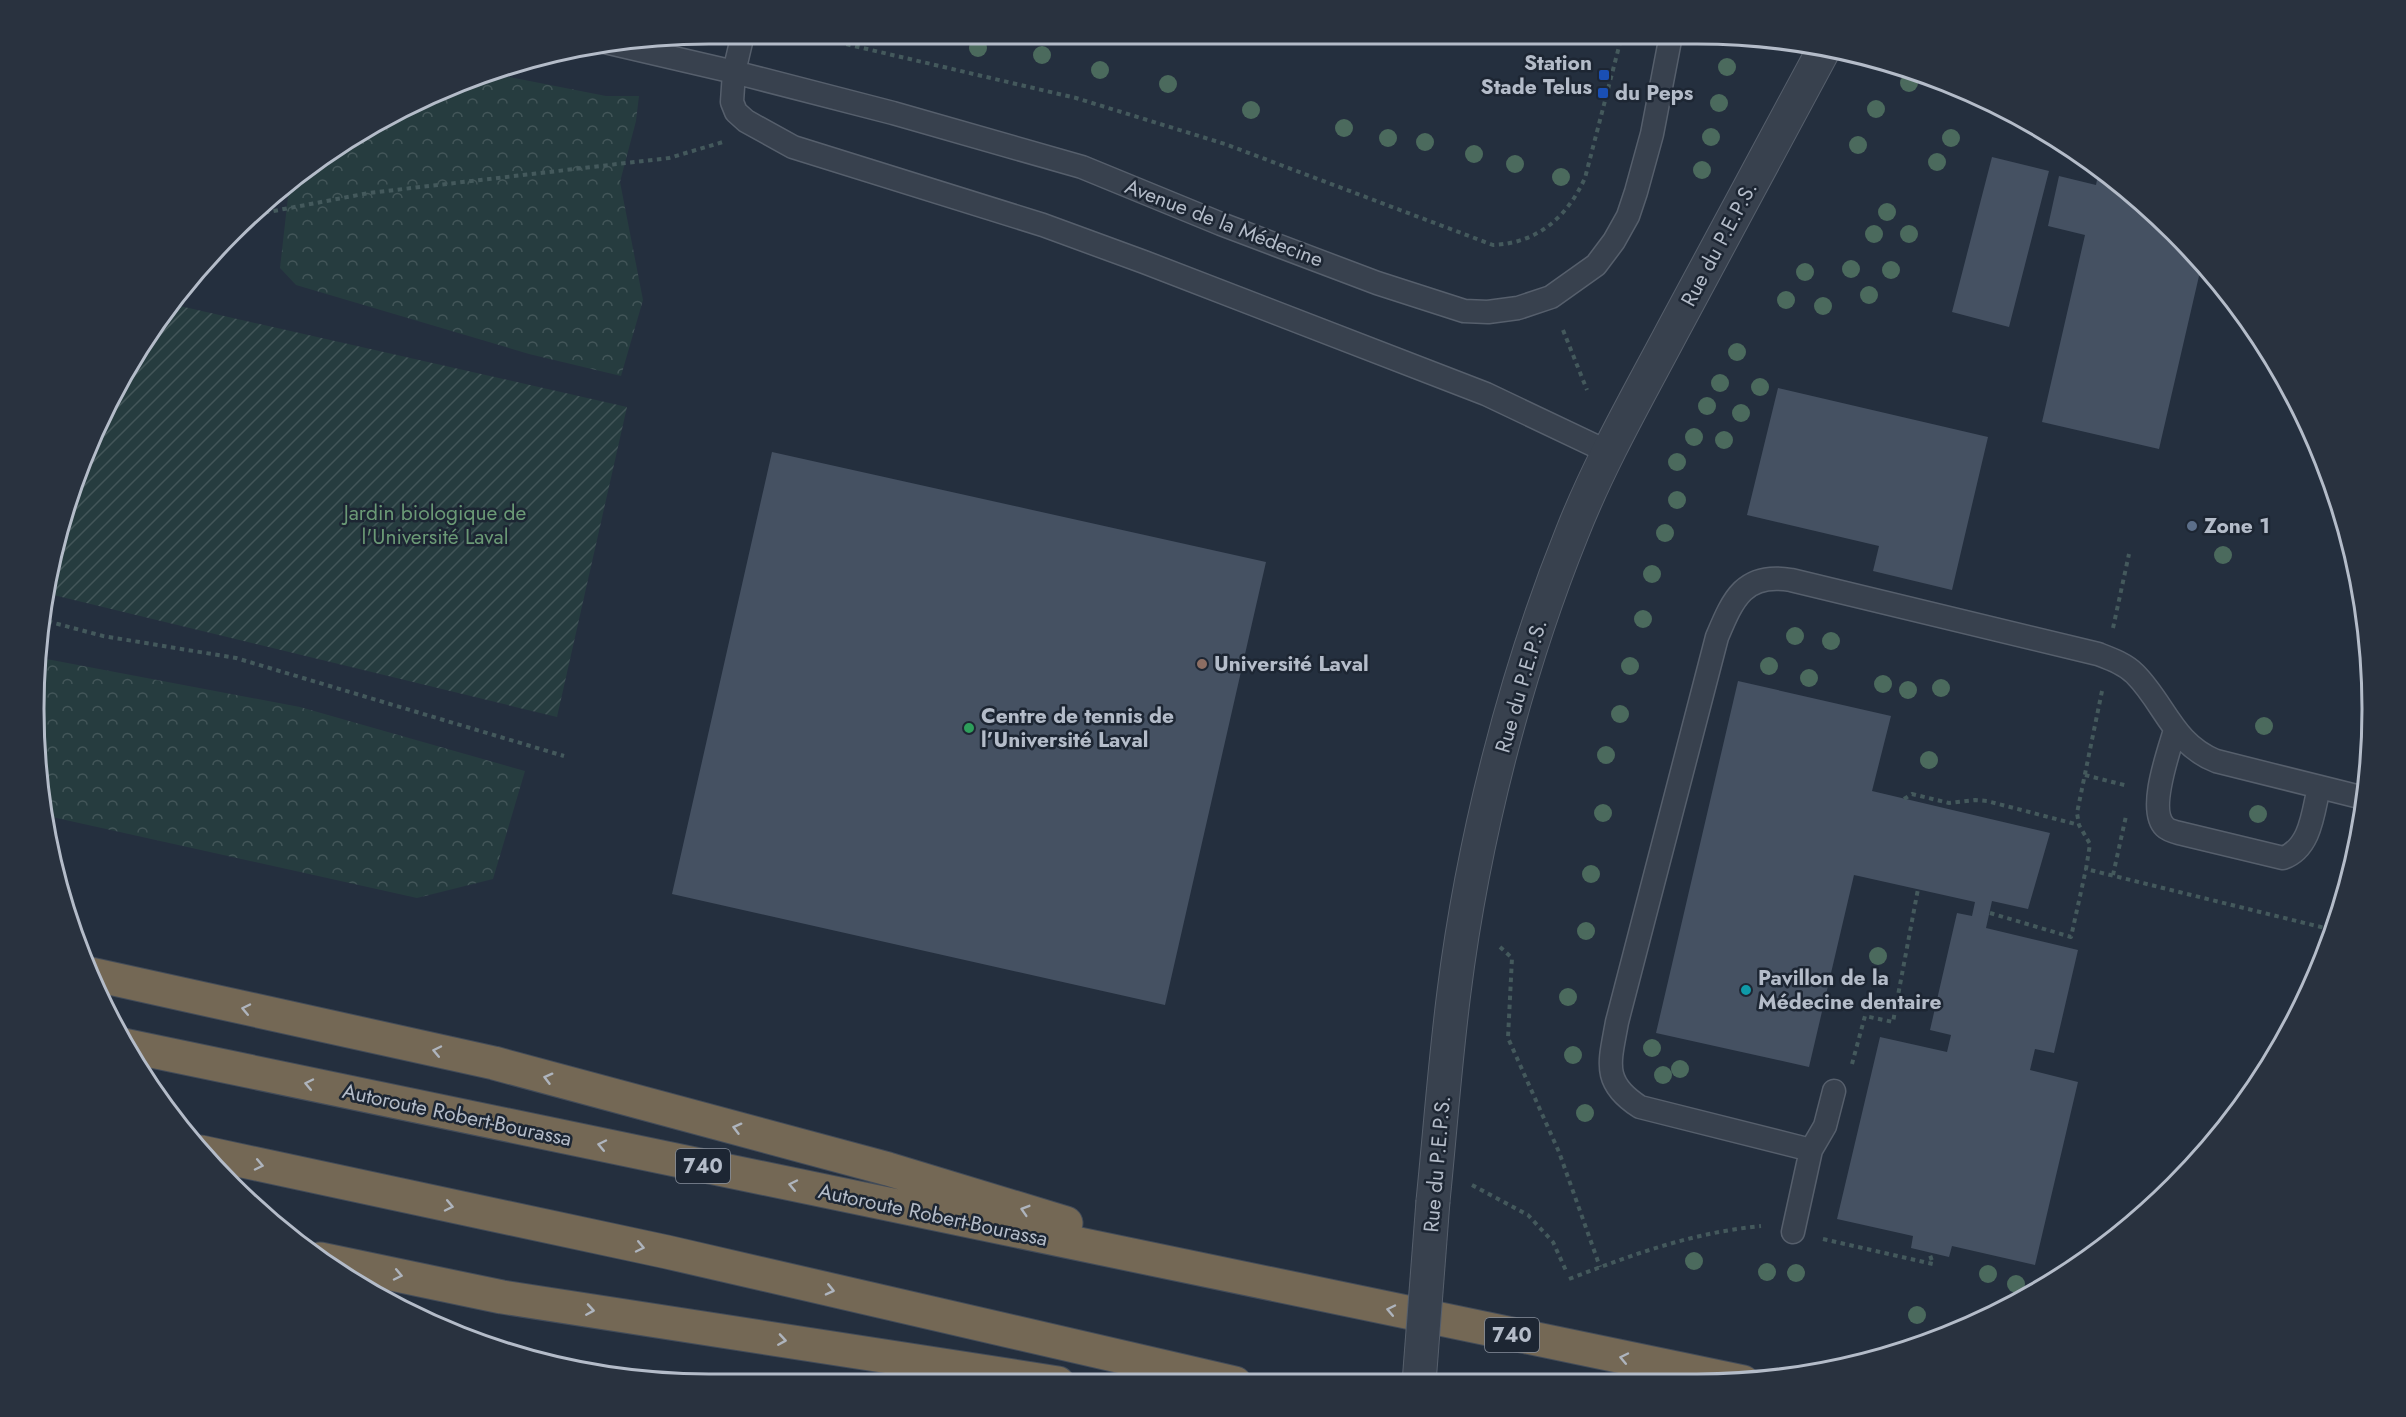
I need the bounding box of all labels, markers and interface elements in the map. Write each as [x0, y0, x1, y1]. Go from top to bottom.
place label: Station Stade Telus [1481, 48, 1592, 102]
marker: Station Stade Telus [1597, 68, 1611, 82]
place label: du Peps [1615, 78, 1694, 108]
marker: du Peps [1596, 86, 1610, 100]
street label: Avenue de la Médecine [1121, 171, 1328, 275]
street label: Rue du P.E.P.S. [1673, 176, 1765, 312]
park label: Jardin biologique de l'Université Laval [341, 498, 526, 552]
place label: Zone 1 [2204, 511, 2270, 541]
marker: Zone 1 [2185, 519, 2199, 533]
street label: Rue du P.E.P.S. [1488, 616, 1554, 756]
place label: Université Laval [1214, 649, 1369, 679]
marker: Université Laval [1195, 657, 1209, 671]
place label: Centre de tennis de l’Université Laval [981, 701, 1174, 755]
marker: Centre de tennis de l’Université Laval [962, 721, 976, 735]
place label: Pavillon de la Médecine dentaire [1758, 963, 1942, 1017]
marker: Pavillon de la Médecine dentaire [1739, 983, 1753, 997]
one-way arrow [242, 1003, 252, 1016]
one-way arrow [432, 1045, 442, 1058]
one-way arrow [543, 1073, 554, 1085]
street label: Autoroute Robert-Bourassa [340, 1076, 574, 1154]
one-way arrow [304, 1078, 314, 1091]
street label: Rue du P.E.P.S. [1416, 1094, 1458, 1234]
one-way arrow [732, 1123, 742, 1136]
one-way arrow [598, 1140, 608, 1153]
road number: 740 [676, 1149, 730, 1183]
one-way arrow [253, 1158, 263, 1171]
street label: Autoroute Robert-Bourassa [816, 1176, 1050, 1254]
one-way arrow [789, 1180, 799, 1193]
one-way arrow [444, 1199, 454, 1212]
one-way arrow [1020, 1205, 1031, 1217]
one-way arrow [635, 1239, 645, 1252]
one-way arrow [392, 1268, 402, 1281]
one-way arrow [825, 1282, 835, 1295]
one-way arrow [585, 1304, 594, 1316]
one-way arrow [1387, 1304, 1397, 1317]
road number: 740 [1485, 1318, 1539, 1352]
one-way arrow [778, 1334, 787, 1346]
one-way arrow [1619, 1352, 1629, 1365]

